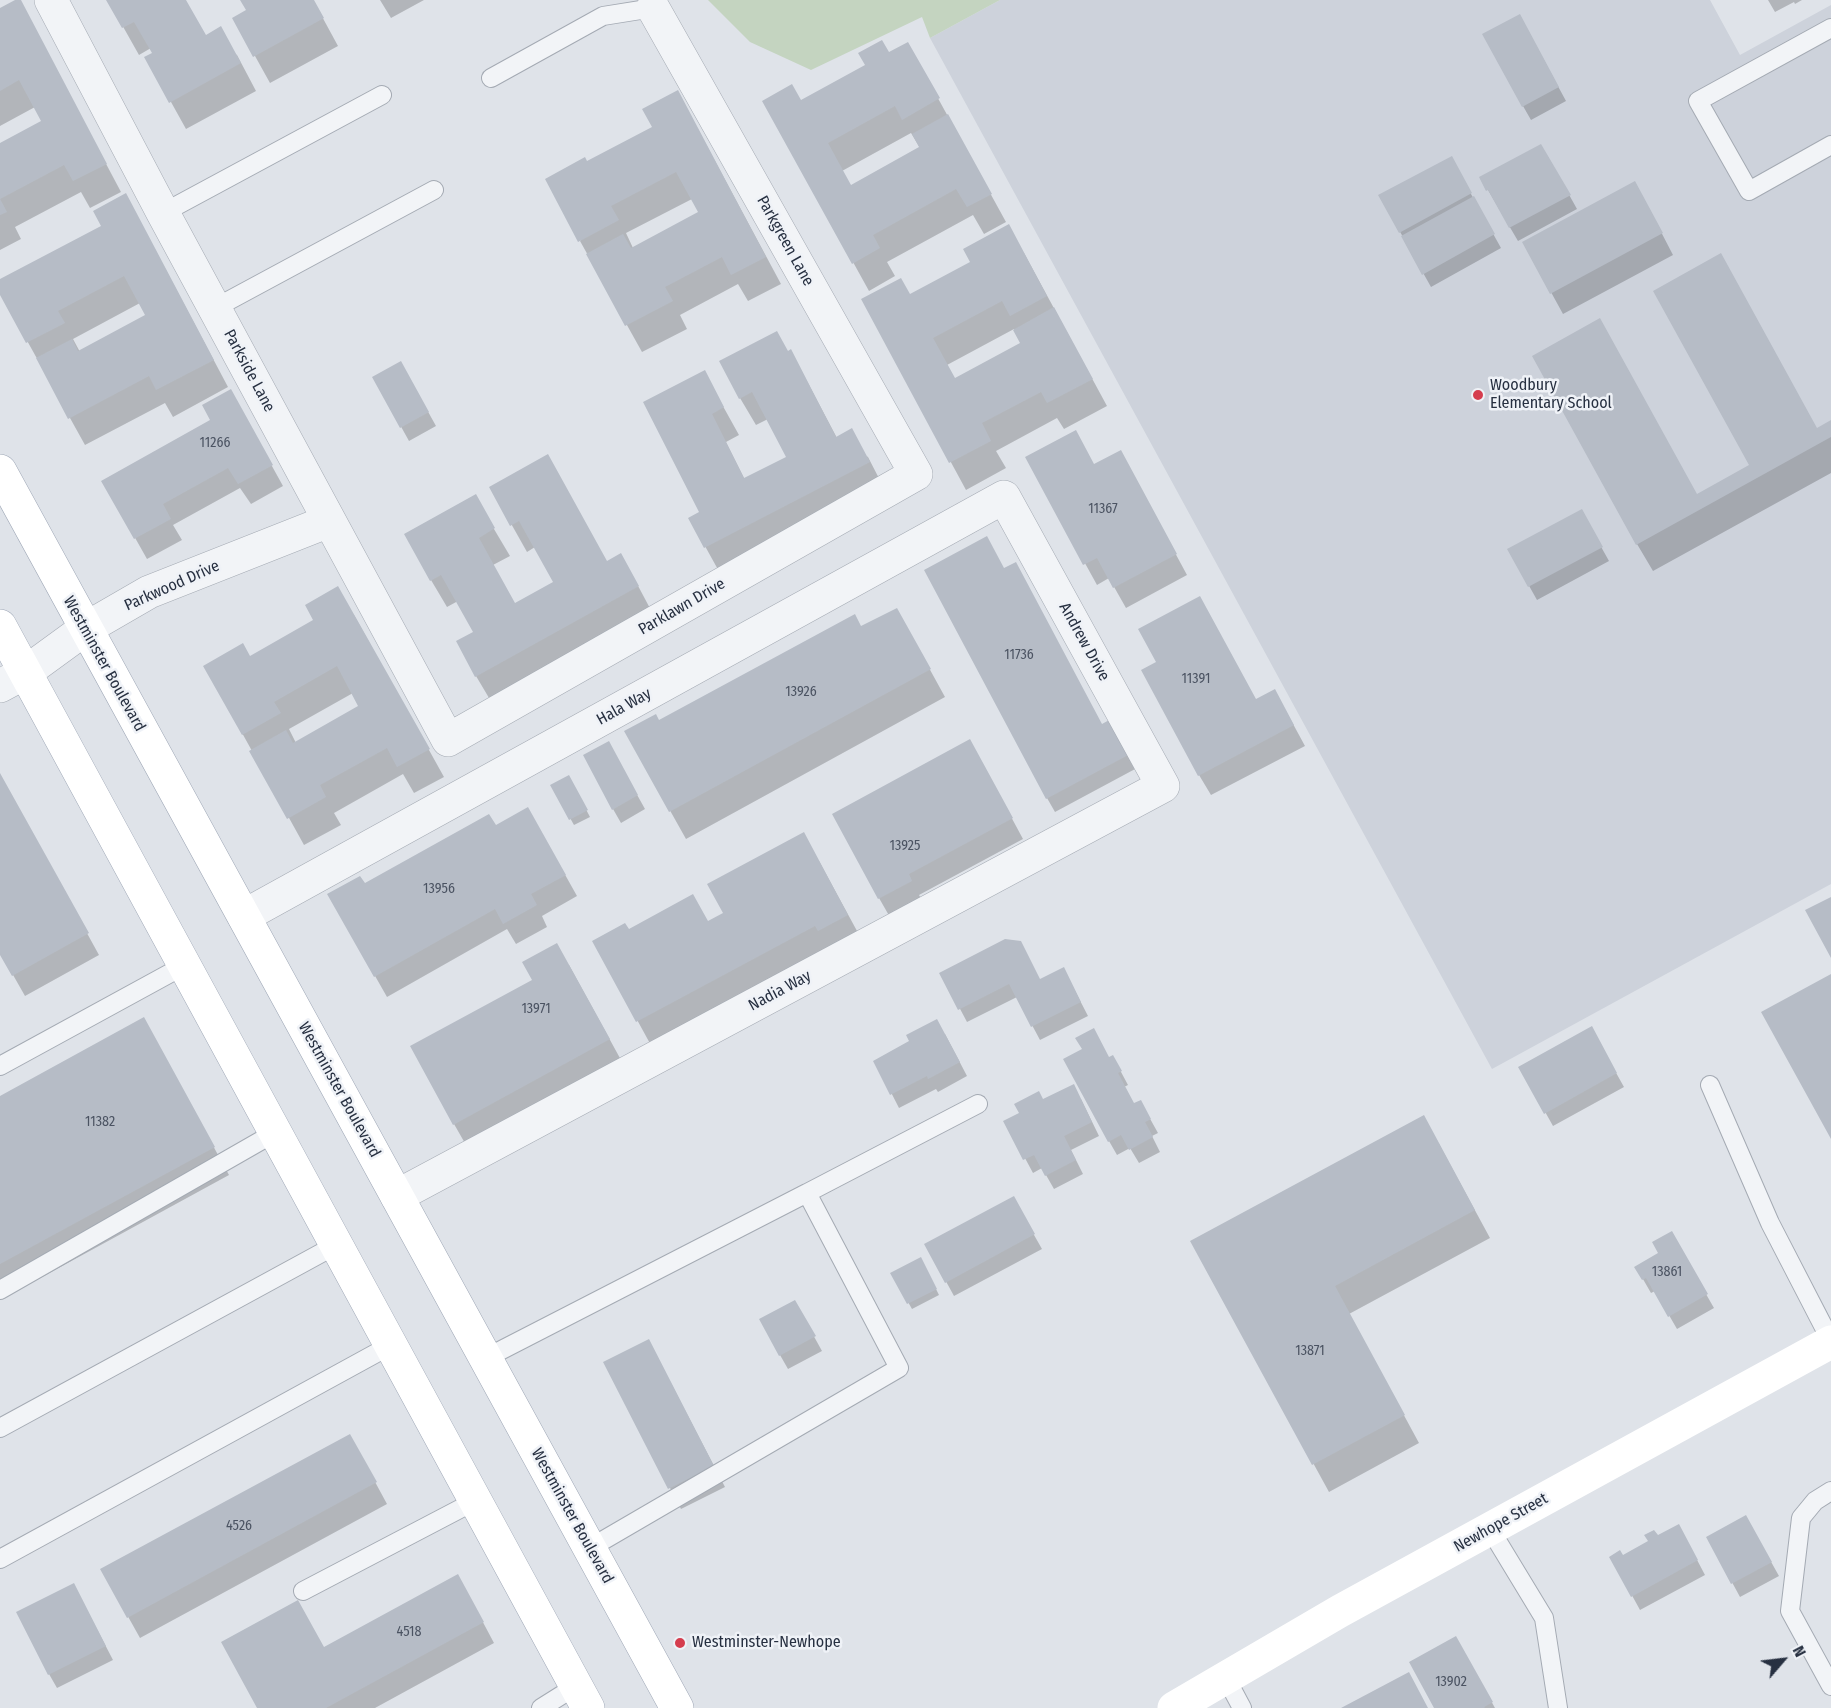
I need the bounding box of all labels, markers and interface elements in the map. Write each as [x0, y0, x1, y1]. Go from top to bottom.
street label: Parkgreen Lane [752, 193, 818, 289]
street label: Parkside Lane [219, 326, 279, 416]
place label: Woodbury Elementary School [1490, 376, 1612, 414]
marker: Woodbury Elementary School [1471, 388, 1485, 402]
house number: 11266 [200, 435, 230, 451]
house number: 11367 [1088, 501, 1118, 517]
street label: Parkwood Drive [122, 556, 222, 616]
street label: Parklawn Drive [635, 574, 729, 640]
street label: Westminster Boulevard [59, 593, 149, 735]
street label: Andrew Drive [1055, 599, 1113, 685]
house number: 11736 [1004, 647, 1034, 663]
house number: 11391 [1182, 671, 1210, 687]
street label: Hala Way [593, 684, 655, 730]
house number: 13926 [785, 684, 817, 700]
house number: 13925 [890, 838, 920, 854]
house number: 13956 [423, 881, 455, 897]
street label: Nadia Way [745, 967, 815, 1015]
house number: 13971 [521, 1001, 551, 1017]
street label: Westminster Boulevard [294, 1019, 384, 1161]
house number: 11382 [85, 1114, 115, 1130]
house number: 13861 [1652, 1264, 1682, 1280]
house number: 13871 [1295, 1343, 1325, 1359]
street label: Westminster Boulevard [527, 1445, 617, 1587]
street label: Newhope Street [1451, 1489, 1551, 1557]
house number: 4526 [226, 1518, 252, 1534]
house number: 4518 [397, 1624, 421, 1640]
north arrow [1753, 1630, 1813, 1690]
place label: Westminster-Newhope [692, 1633, 841, 1653]
marker: Westminster-Newhope [673, 1636, 687, 1650]
text: N [1789, 1643, 1810, 1660]
house number: 13902 [1435, 1674, 1467, 1690]

